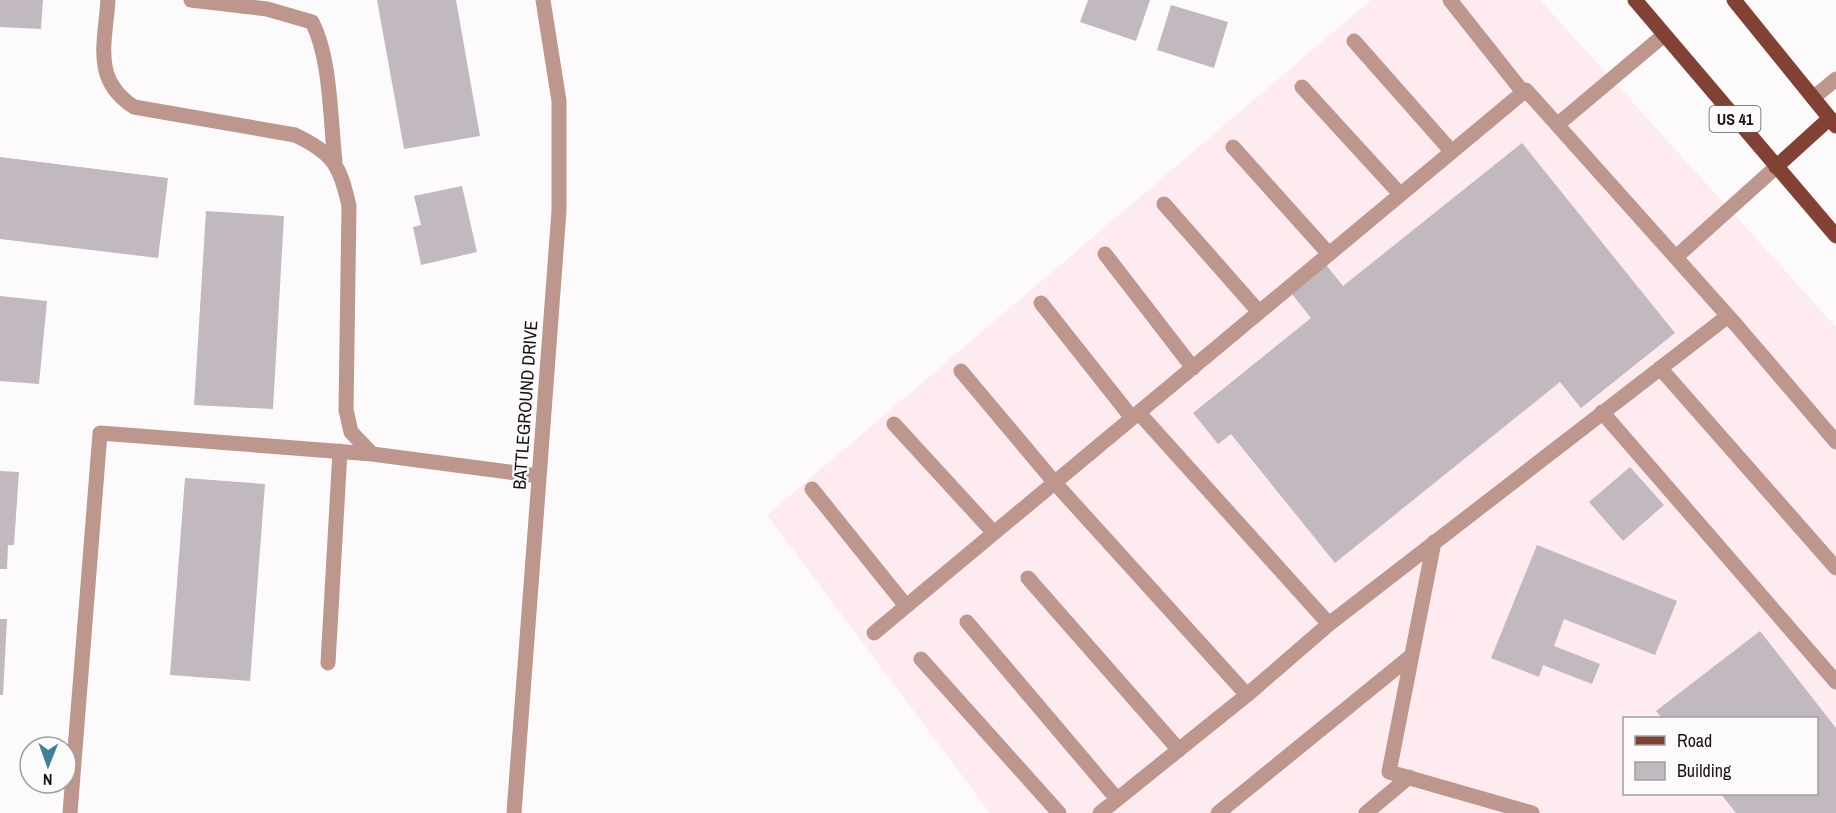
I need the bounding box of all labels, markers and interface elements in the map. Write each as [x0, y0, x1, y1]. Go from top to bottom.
road number: US 41 [1710, 106, 1760, 132]
street label: BATTLEGROUND DRIVE [507, 320, 543, 490]
legend [1623, 717, 1818, 795]
text: Road [1677, 728, 1712, 753]
north arrow [18, 735, 78, 795]
text: Building [1677, 758, 1732, 783]
text: N [43, 769, 53, 791]

